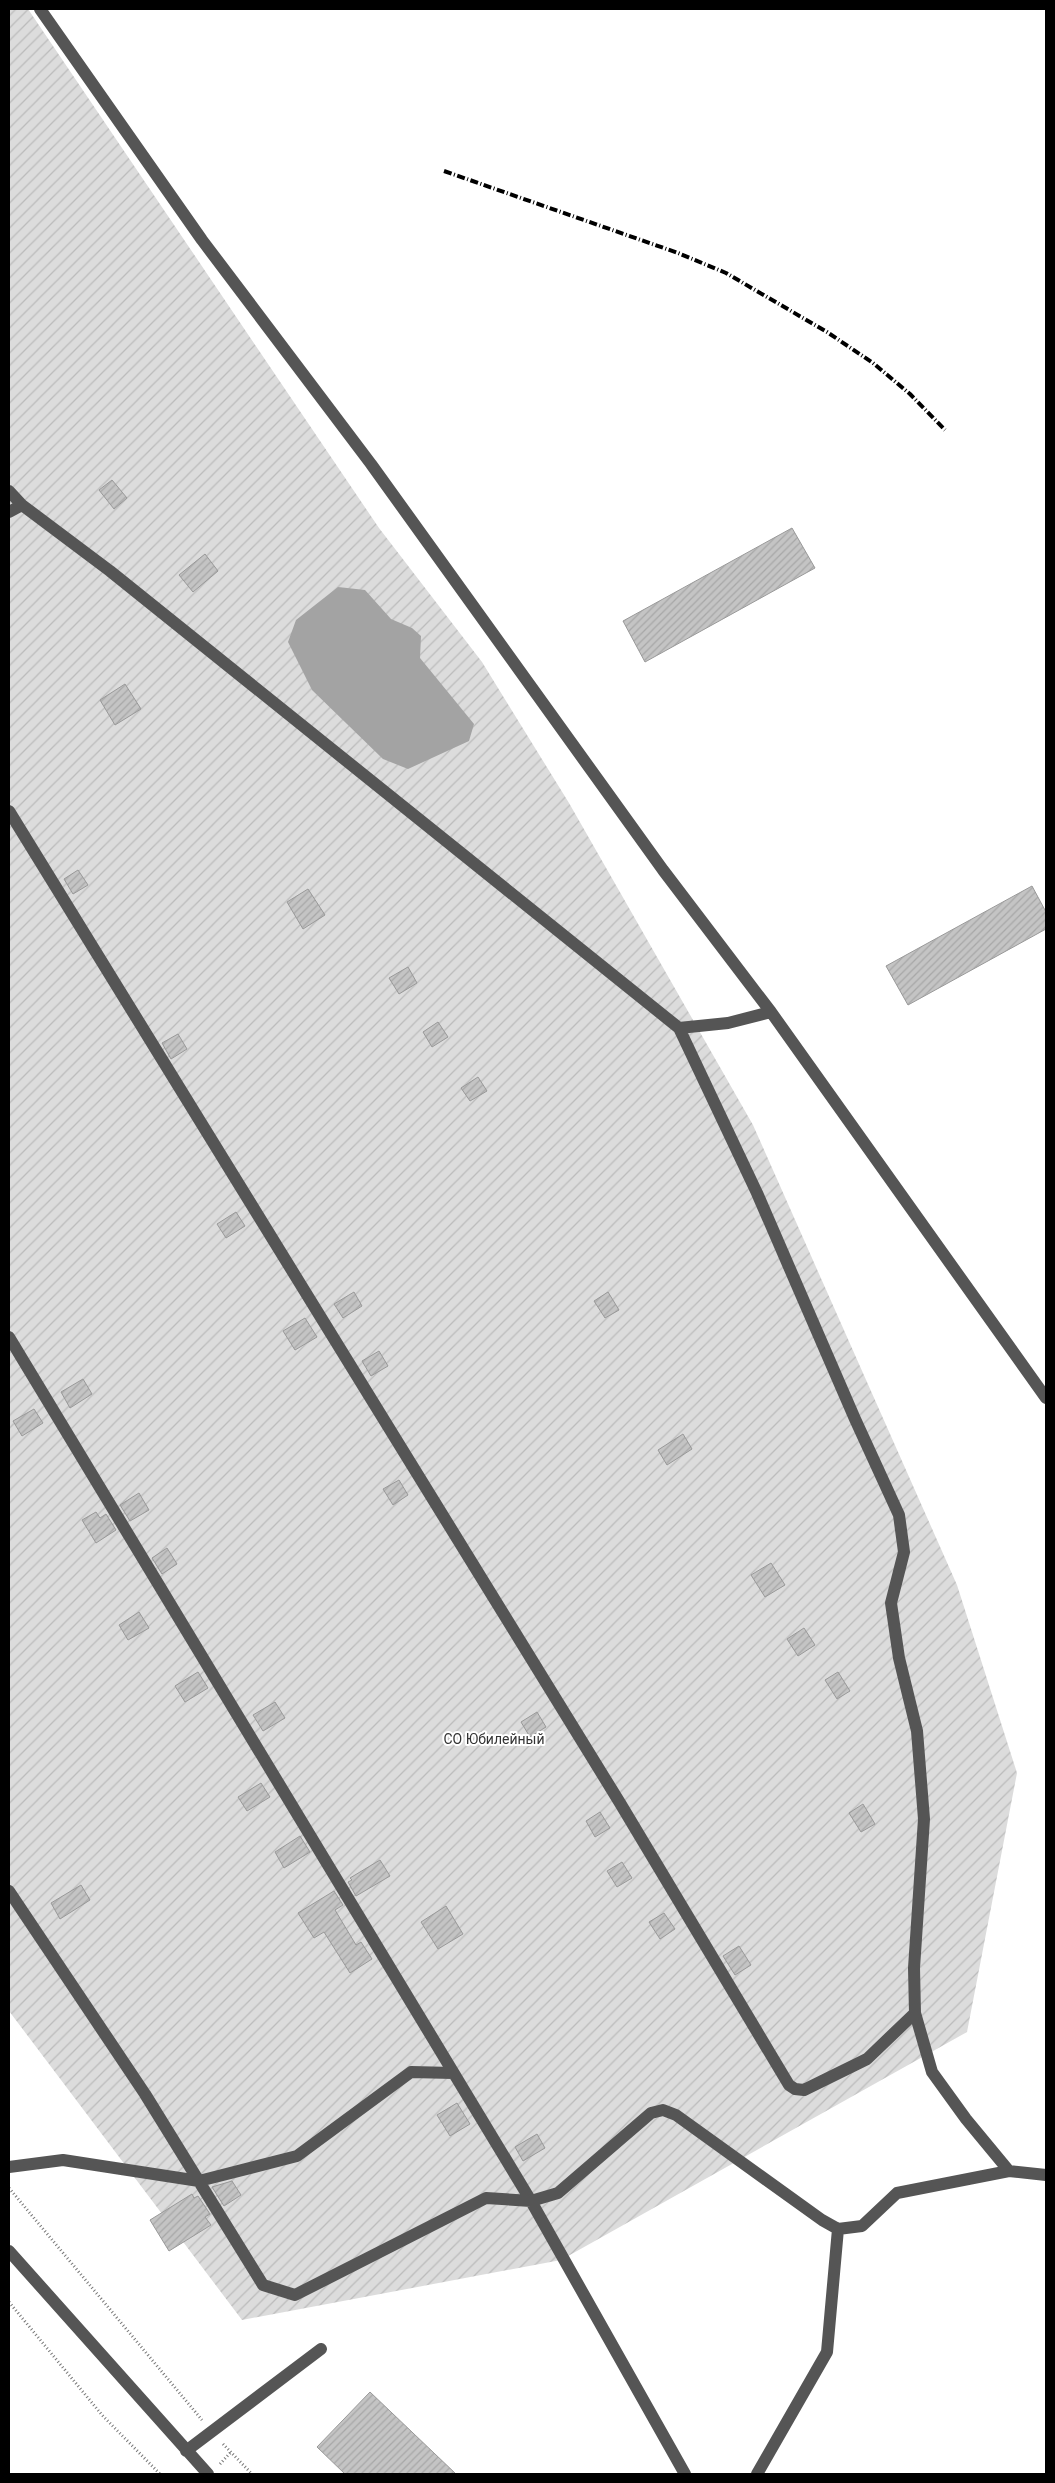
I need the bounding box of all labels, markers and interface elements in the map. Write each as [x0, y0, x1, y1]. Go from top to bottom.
park label: СО Юбилейный [443, 1731, 545, 1747]

